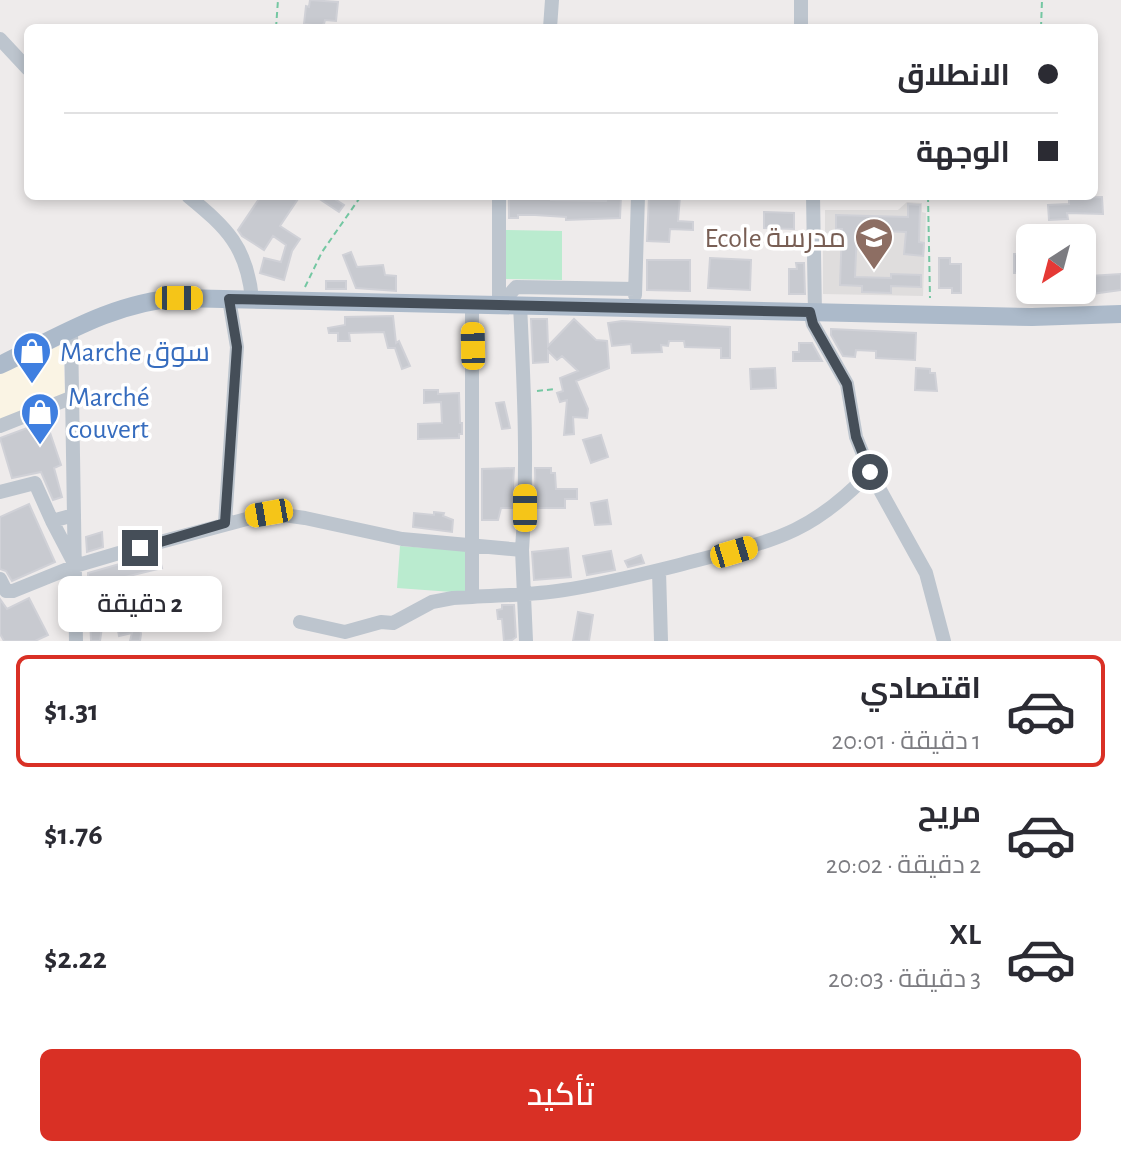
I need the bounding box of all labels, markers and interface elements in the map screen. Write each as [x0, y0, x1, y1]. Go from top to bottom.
text: الانطلاق [897, 61, 1010, 91]
text: الوجهة [916, 138, 1010, 168]
school or university icon: Ecole مدرسة [853, 216, 895, 271]
north arrow [1016, 224, 1096, 304]
map controls [1016, 224, 1096, 304]
place label: Ecole مدرسة [705, 225, 846, 253]
car [155, 286, 203, 310]
car [461, 322, 485, 370]
shop icon: Marche سوق [11, 330, 53, 385]
place label: Marche سوق [60, 339, 210, 368]
place label: Marché couvert [68, 384, 150, 444]
shop icon: Marché couvert [19, 391, 61, 446]
route start [852, 454, 888, 490]
car [513, 484, 537, 532]
car [243, 497, 295, 529]
route end [122, 530, 158, 566]
car [708, 534, 760, 570]
callout: 2 دقيقة [58, 576, 222, 632]
text: 2 دقيقة [97, 591, 183, 617]
text: اقتصادي [860, 674, 981, 704]
icon: car [1005, 675, 1077, 747]
text: $1.31 [44, 696, 99, 726]
text: 1 دقيقة · 20:01 [831, 728, 981, 754]
text: مريح [918, 798, 981, 828]
icon: car [1005, 799, 1077, 871]
text: $1.76 [44, 820, 103, 850]
text: 2 دقيقة · 20:02 [826, 852, 981, 878]
text: XL [949, 920, 981, 950]
icon: car [1005, 923, 1077, 995]
text: $2.22 [44, 944, 107, 974]
text: 3 دقيقة · 20:03 [828, 966, 981, 992]
button: تأكيد [40, 1049, 1081, 1141]

